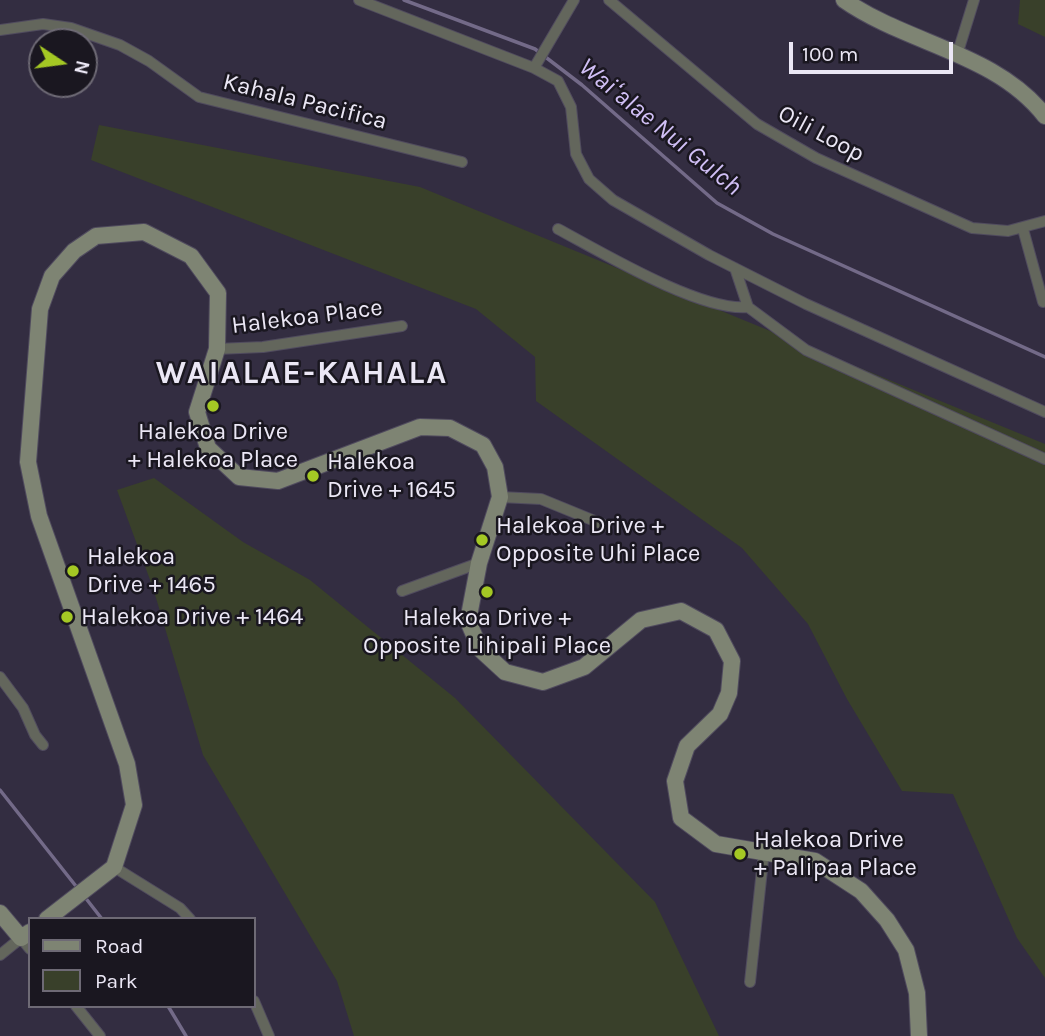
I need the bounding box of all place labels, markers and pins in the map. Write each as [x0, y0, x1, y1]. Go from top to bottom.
marker: Halekoa Drive + Halekoa Place [205, 398, 221, 414]
place label: Halekoa Drive + Halekoa Place [128, 418, 298, 474]
place label: Halekoa Drive + 1645 [327, 448, 456, 504]
marker: Halekoa Drive + 1645 [305, 468, 321, 484]
place label: Halekoa Drive + Opposite Uhi Place [496, 512, 700, 568]
marker: Halekoa Drive + Opposite Uhi Place [474, 532, 490, 548]
place label: Halekoa Drive + 1465 [87, 543, 216, 599]
marker: Halekoa Drive + 1465 [65, 563, 81, 579]
marker: Halekoa Drive + Opposite Lihipali Place [479, 584, 495, 600]
place label: Halekoa Drive + 1464 [81, 603, 303, 631]
place label: Halekoa Drive + Opposite Lihipali Place [363, 604, 611, 660]
marker: Halekoa Drive + 1464 [59, 609, 75, 625]
place label: Halekoa Drive + Palipaa Place [754, 826, 917, 882]
marker: Halekoa Drive + Palipaa Place [732, 846, 748, 862]

